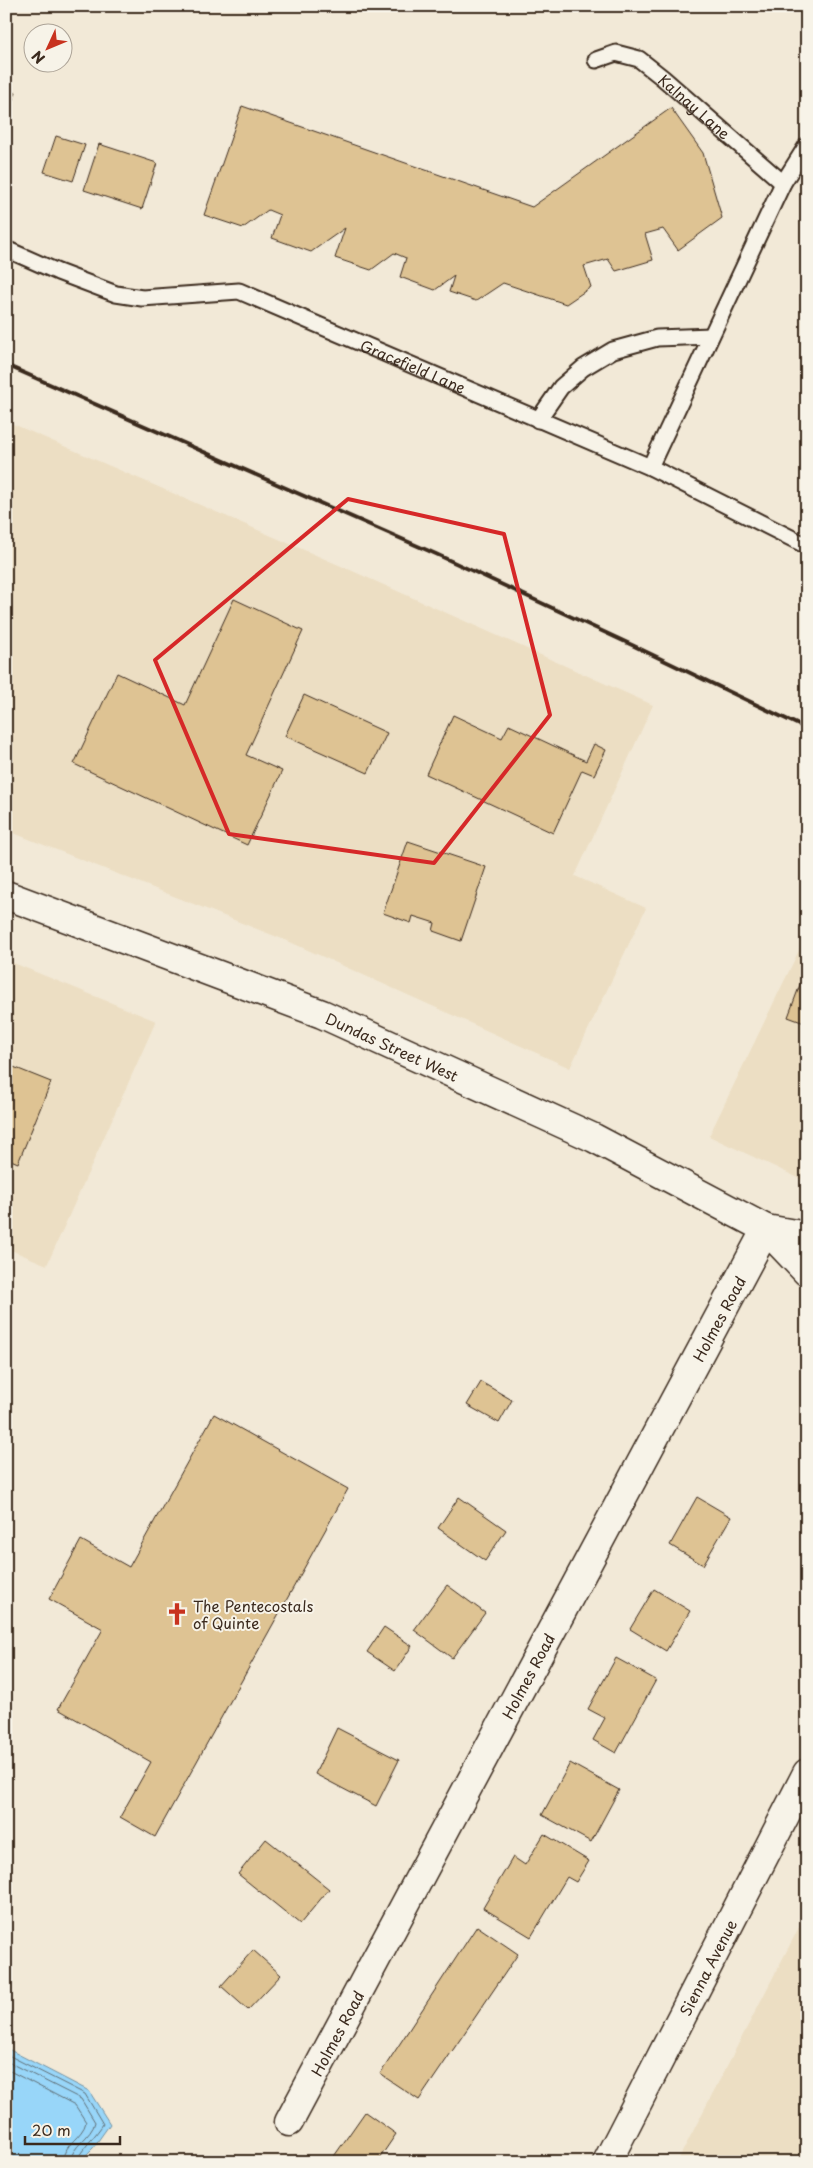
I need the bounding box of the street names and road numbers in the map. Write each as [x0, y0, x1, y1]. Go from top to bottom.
street label: Kalnay Lane [654, 68, 736, 144]
street label: Gracefield Lane [357, 333, 470, 398]
street label: Dundas Street West [322, 1006, 463, 1086]
street label: Holmes Road [686, 1272, 751, 1365]
street label: Holmes Road [495, 1629, 560, 1723]
street label: Sienna Avenue [673, 1915, 741, 2019]
street label: Holmes Road [304, 1986, 369, 2080]

